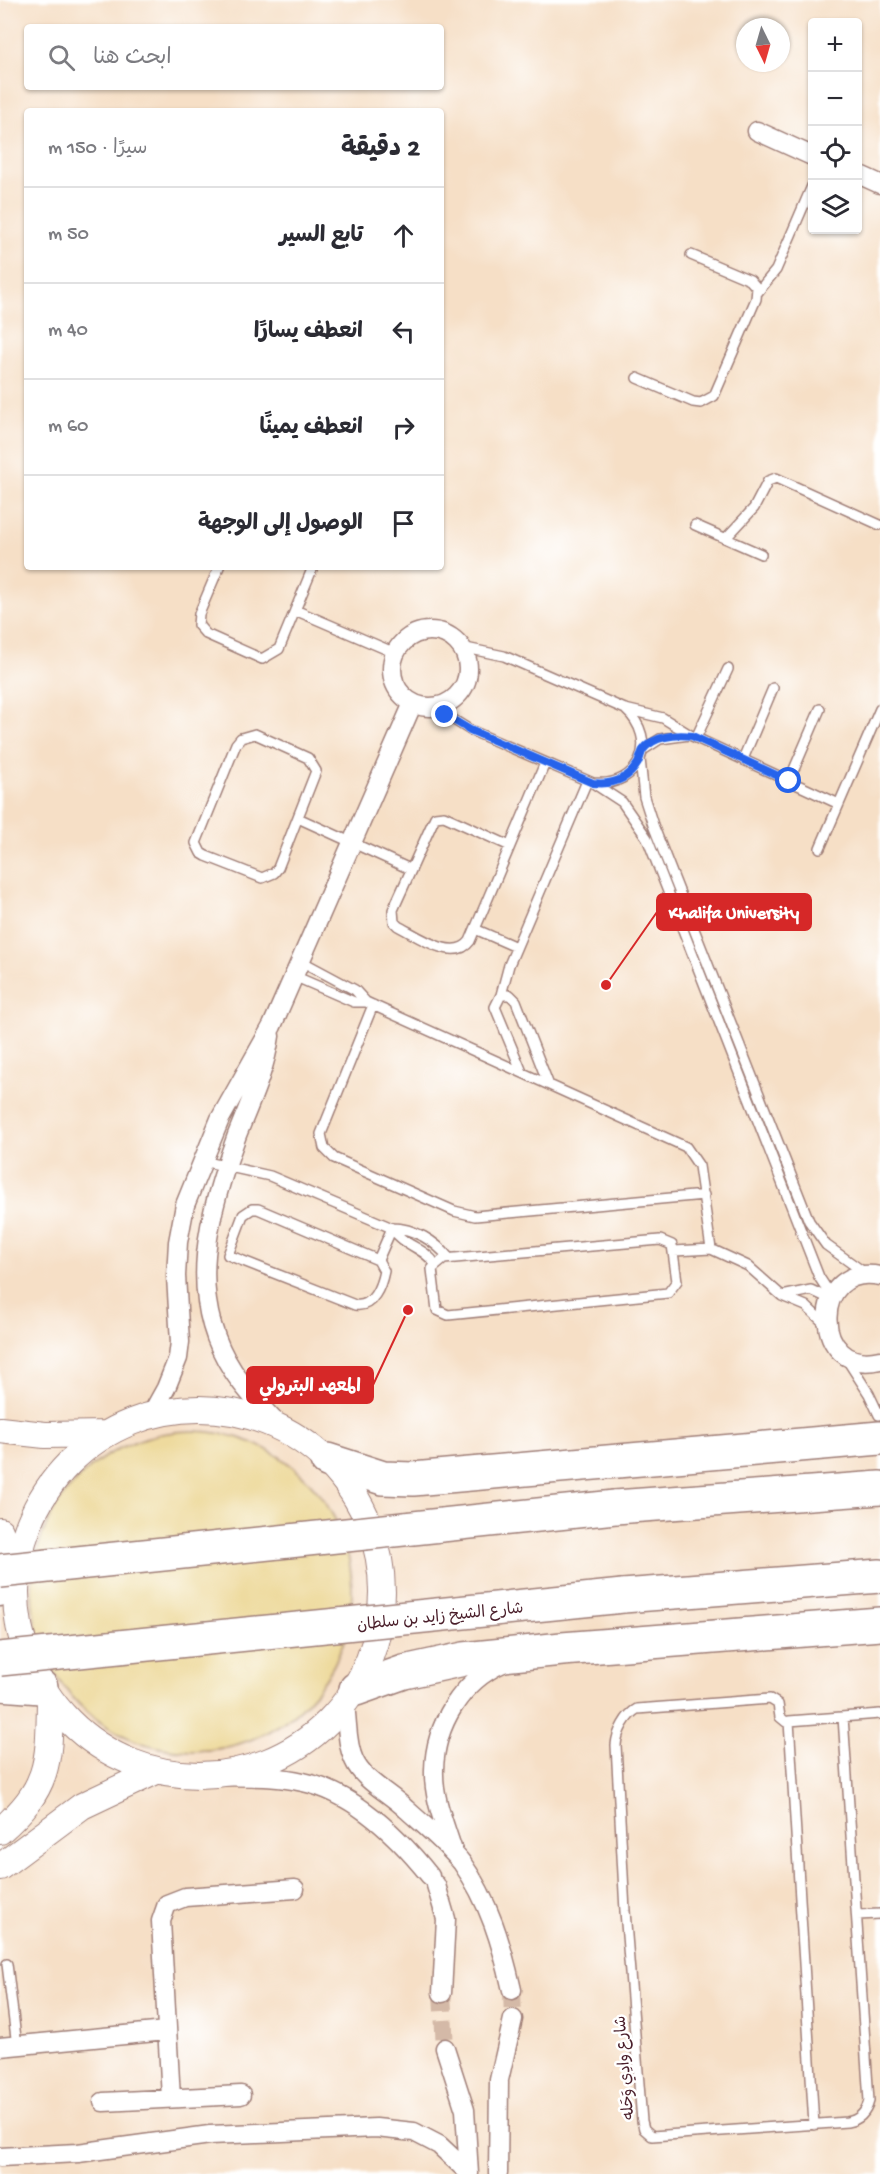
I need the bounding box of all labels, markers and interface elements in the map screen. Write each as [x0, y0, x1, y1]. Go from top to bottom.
north arrow [736, 18, 790, 72]
map controls [808, 18, 862, 234]
button: + [808, 18, 862, 72]
search box [24, 24, 444, 90]
icon: search [45, 41, 78, 74]
text: ابحث هنا [93, 46, 172, 72]
button: − [808, 72, 862, 126]
button: locate [808, 126, 862, 180]
text: 2 دقيقة [341, 135, 420, 166]
text: سيرًا · 150 m [48, 138, 147, 161]
button: layers [808, 180, 862, 234]
icon: ahead [387, 219, 420, 252]
text: 50 m [48, 224, 89, 247]
text: تابع السير [279, 224, 363, 250]
icon: left [387, 315, 420, 348]
text: 40 m [48, 320, 88, 343]
text: انعطف يسارًا [254, 320, 363, 346]
icon: right [387, 411, 420, 444]
text: 60 m [48, 416, 88, 439]
text: انعطف يمينًا [260, 416, 363, 442]
icon: arrive [387, 507, 420, 540]
text: الوصول إلى الوجهة [198, 512, 363, 538]
route end [431, 701, 457, 727]
route start [775, 767, 801, 793]
callout: Khalifa University [657, 894, 811, 930]
text: Khalifa University [668, 904, 799, 925]
callout: المعهد البترولي [247, 1367, 373, 1403]
text: المعهد البترولي [259, 1377, 361, 1401]
street label: شارع الشيخ زايد بن سلطان [356, 1600, 525, 1637]
street label: شارع وادِي وَحَله [612, 2015, 641, 2121]

